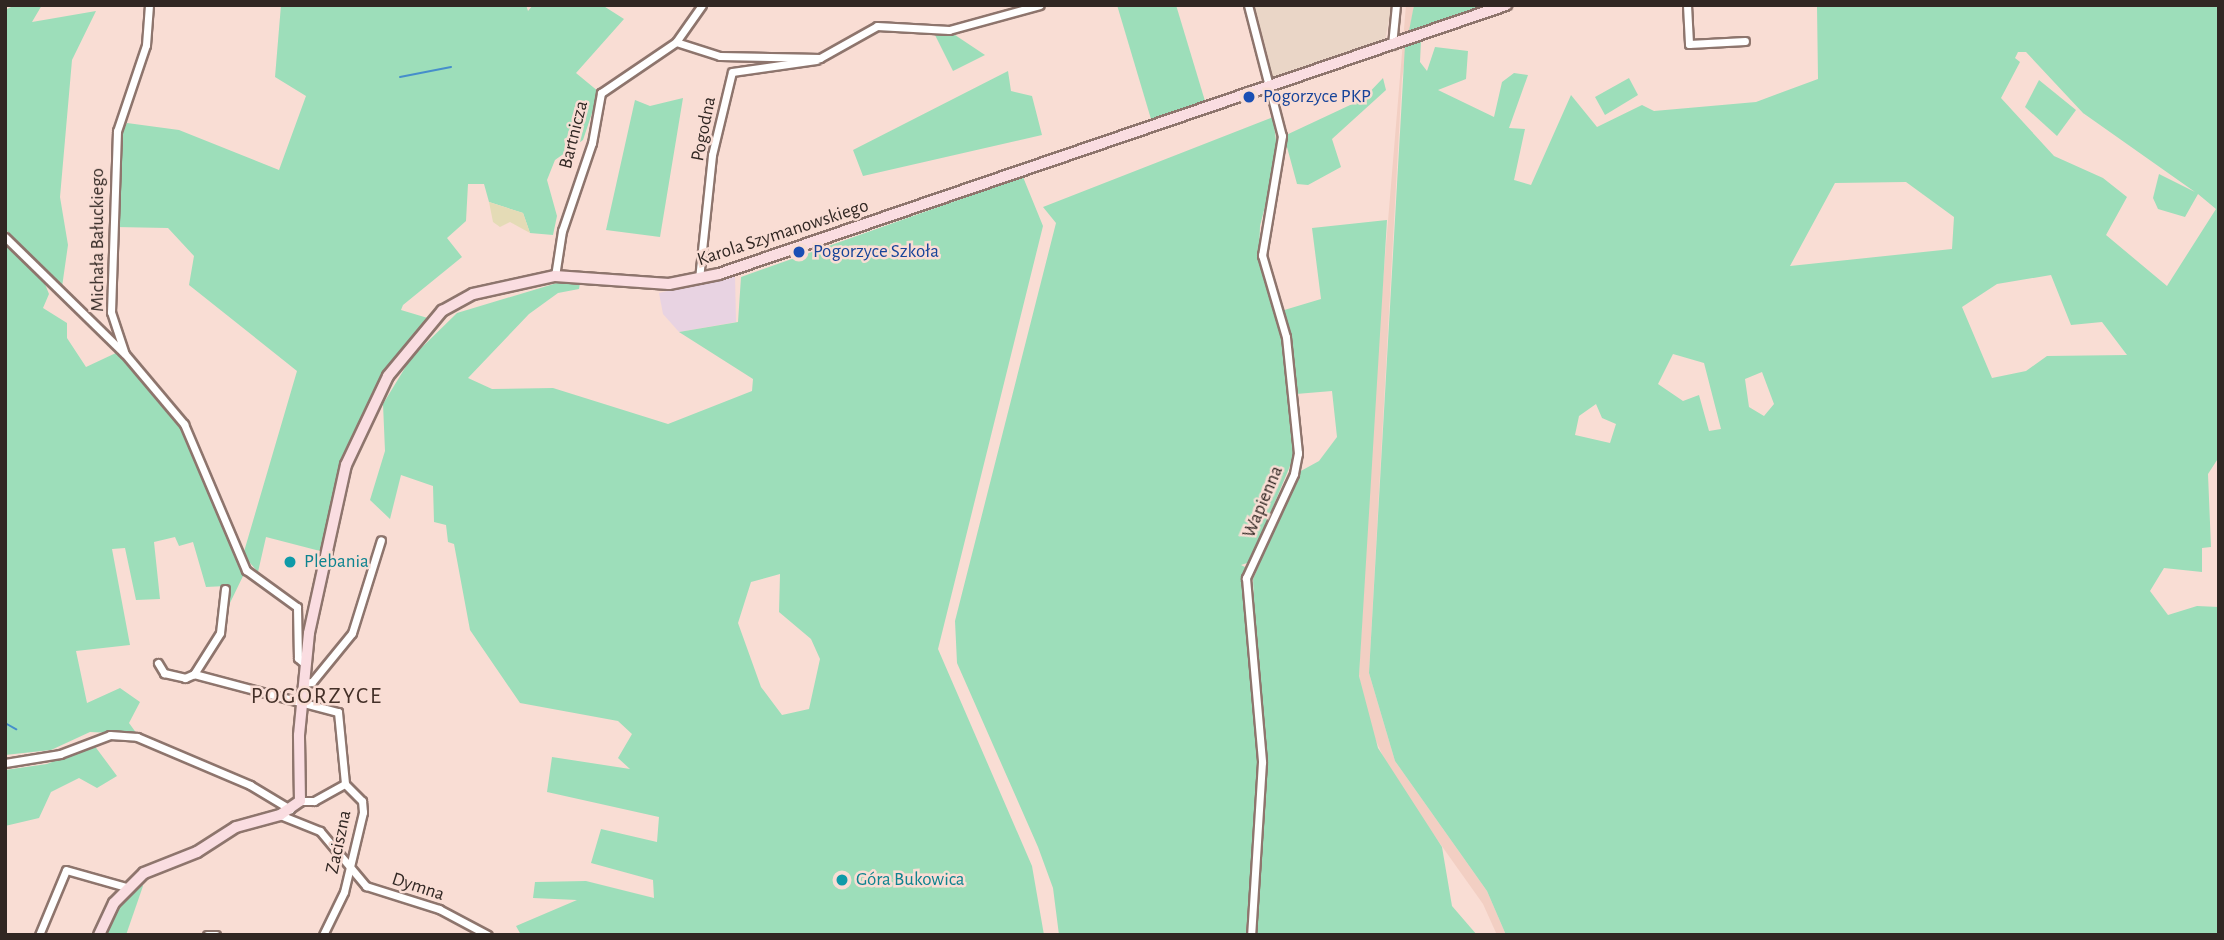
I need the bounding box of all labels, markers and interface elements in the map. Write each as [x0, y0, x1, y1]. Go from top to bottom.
place label: Pogorzyce PKP [1263, 86, 1371, 108]
marker: Pogorzyce PKP [1241, 89, 1257, 105]
street label: Pogodna [687, 95, 721, 163]
street label: Bartnicza [555, 99, 593, 171]
street label: Michała Bałuckiego [87, 168, 109, 312]
street label: Karola Szymanowskiego [695, 195, 871, 271]
place label: Pogorzyce Szkoła [813, 241, 939, 263]
marker: Pogorzyce Szkoła [791, 244, 807, 260]
street label: Wapienna [1238, 463, 1288, 541]
place label: Plebania [304, 551, 369, 573]
marker: Plebania [282, 554, 298, 570]
district label: POGORZYCE [252, 683, 382, 711]
street label: Zaciszna [321, 808, 357, 876]
street label: Dymna [389, 868, 447, 906]
place label: Góra Bukowica [856, 869, 965, 891]
marker: Góra Bukowica [834, 872, 850, 888]

